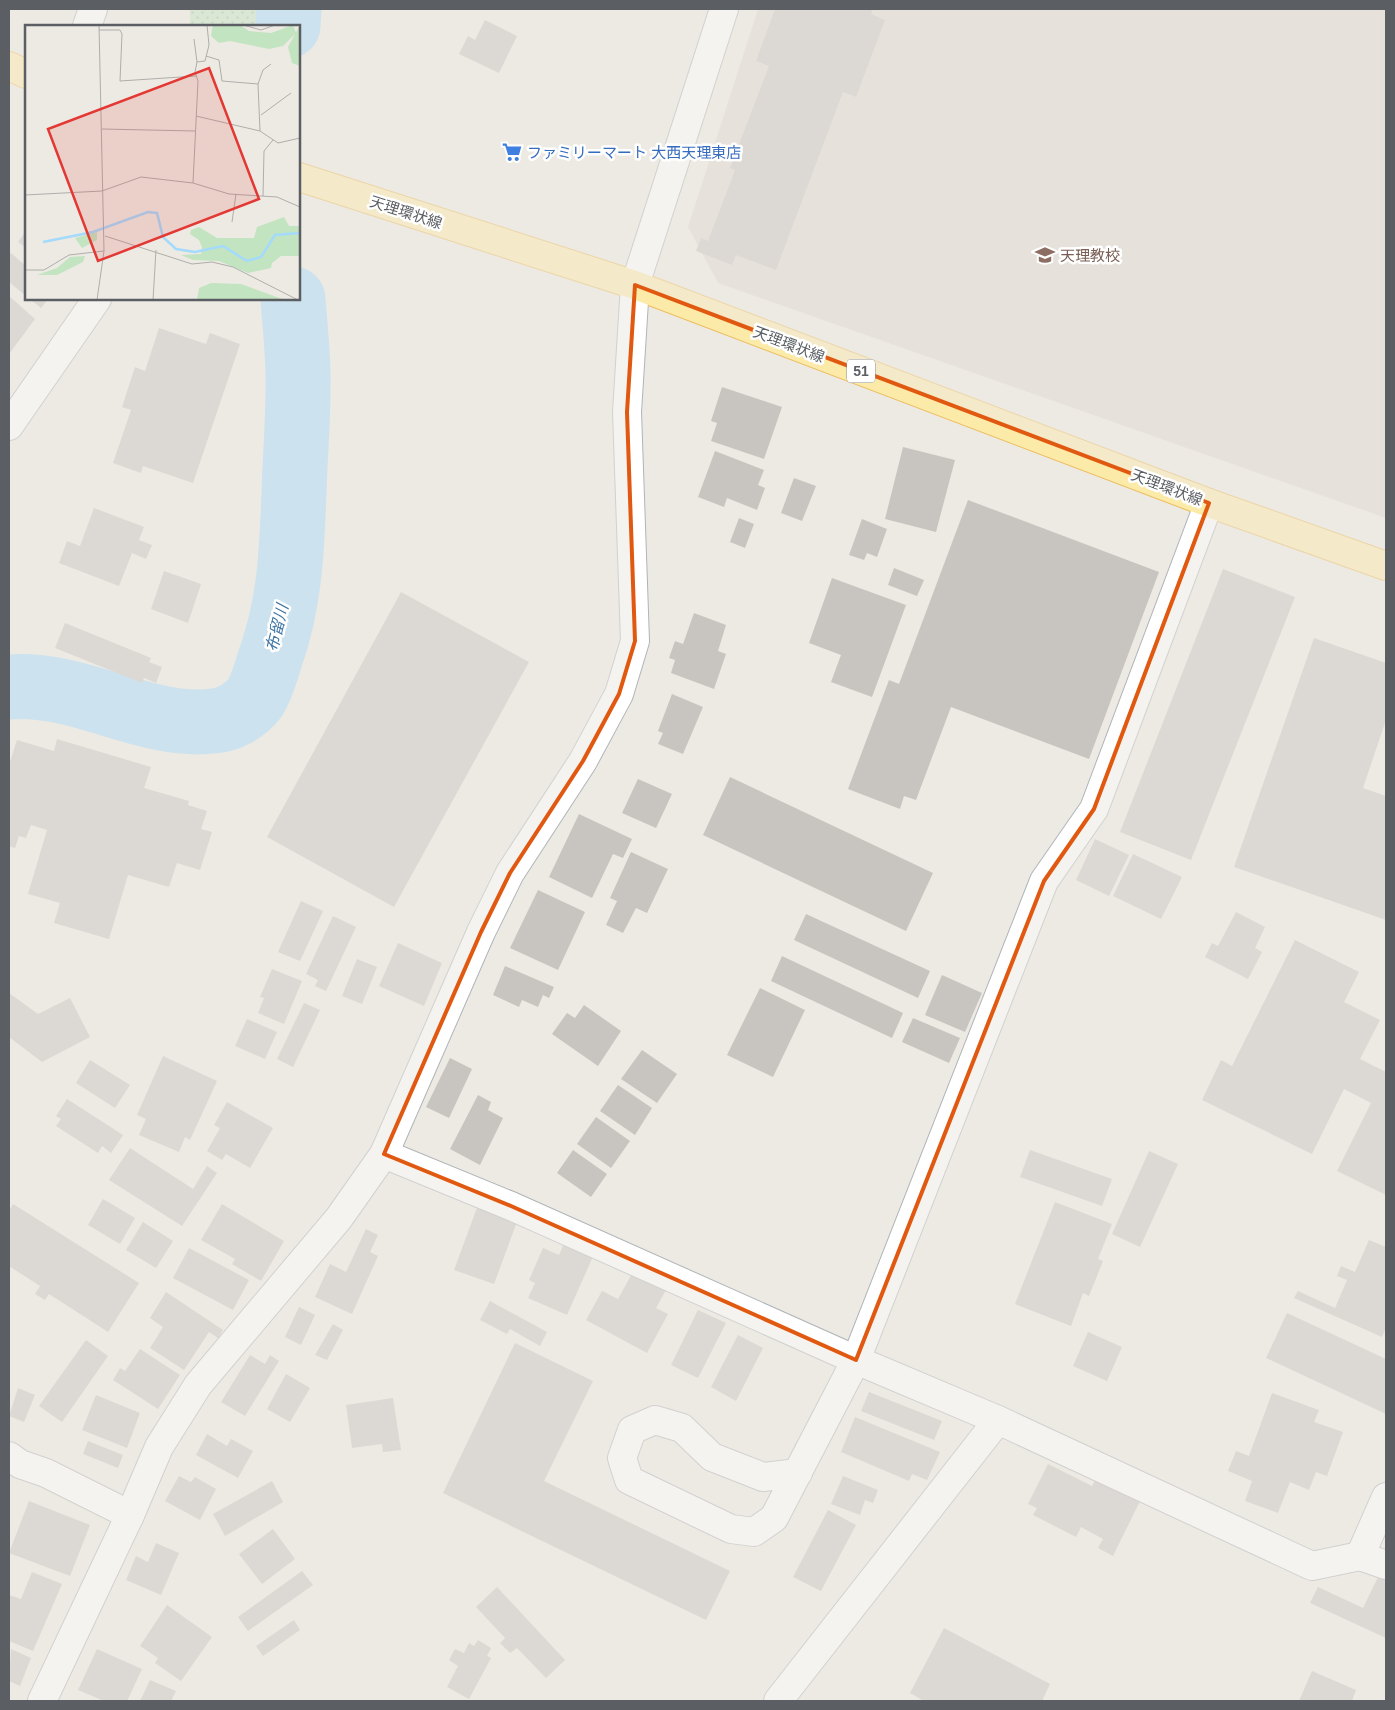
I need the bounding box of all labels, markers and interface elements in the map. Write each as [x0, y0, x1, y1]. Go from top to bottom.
inset map [25, 25, 300, 300]
supermarket icon: ファミリーマート 大西天理東店 [501, 141, 523, 163]
place label: ファミリーマート 大西天理東店 [527, 144, 741, 161]
street label: 天理環状線 [368, 192, 444, 232]
school or university icon: 天理教校 [1034, 244, 1056, 266]
place label: 天理教校 [1060, 247, 1120, 264]
street label: 天理環状線 [751, 323, 827, 365]
road number: 51 [847, 360, 875, 382]
street label: 天理環状線 [1129, 466, 1205, 508]
water label: 布留川 [263, 601, 292, 653]

